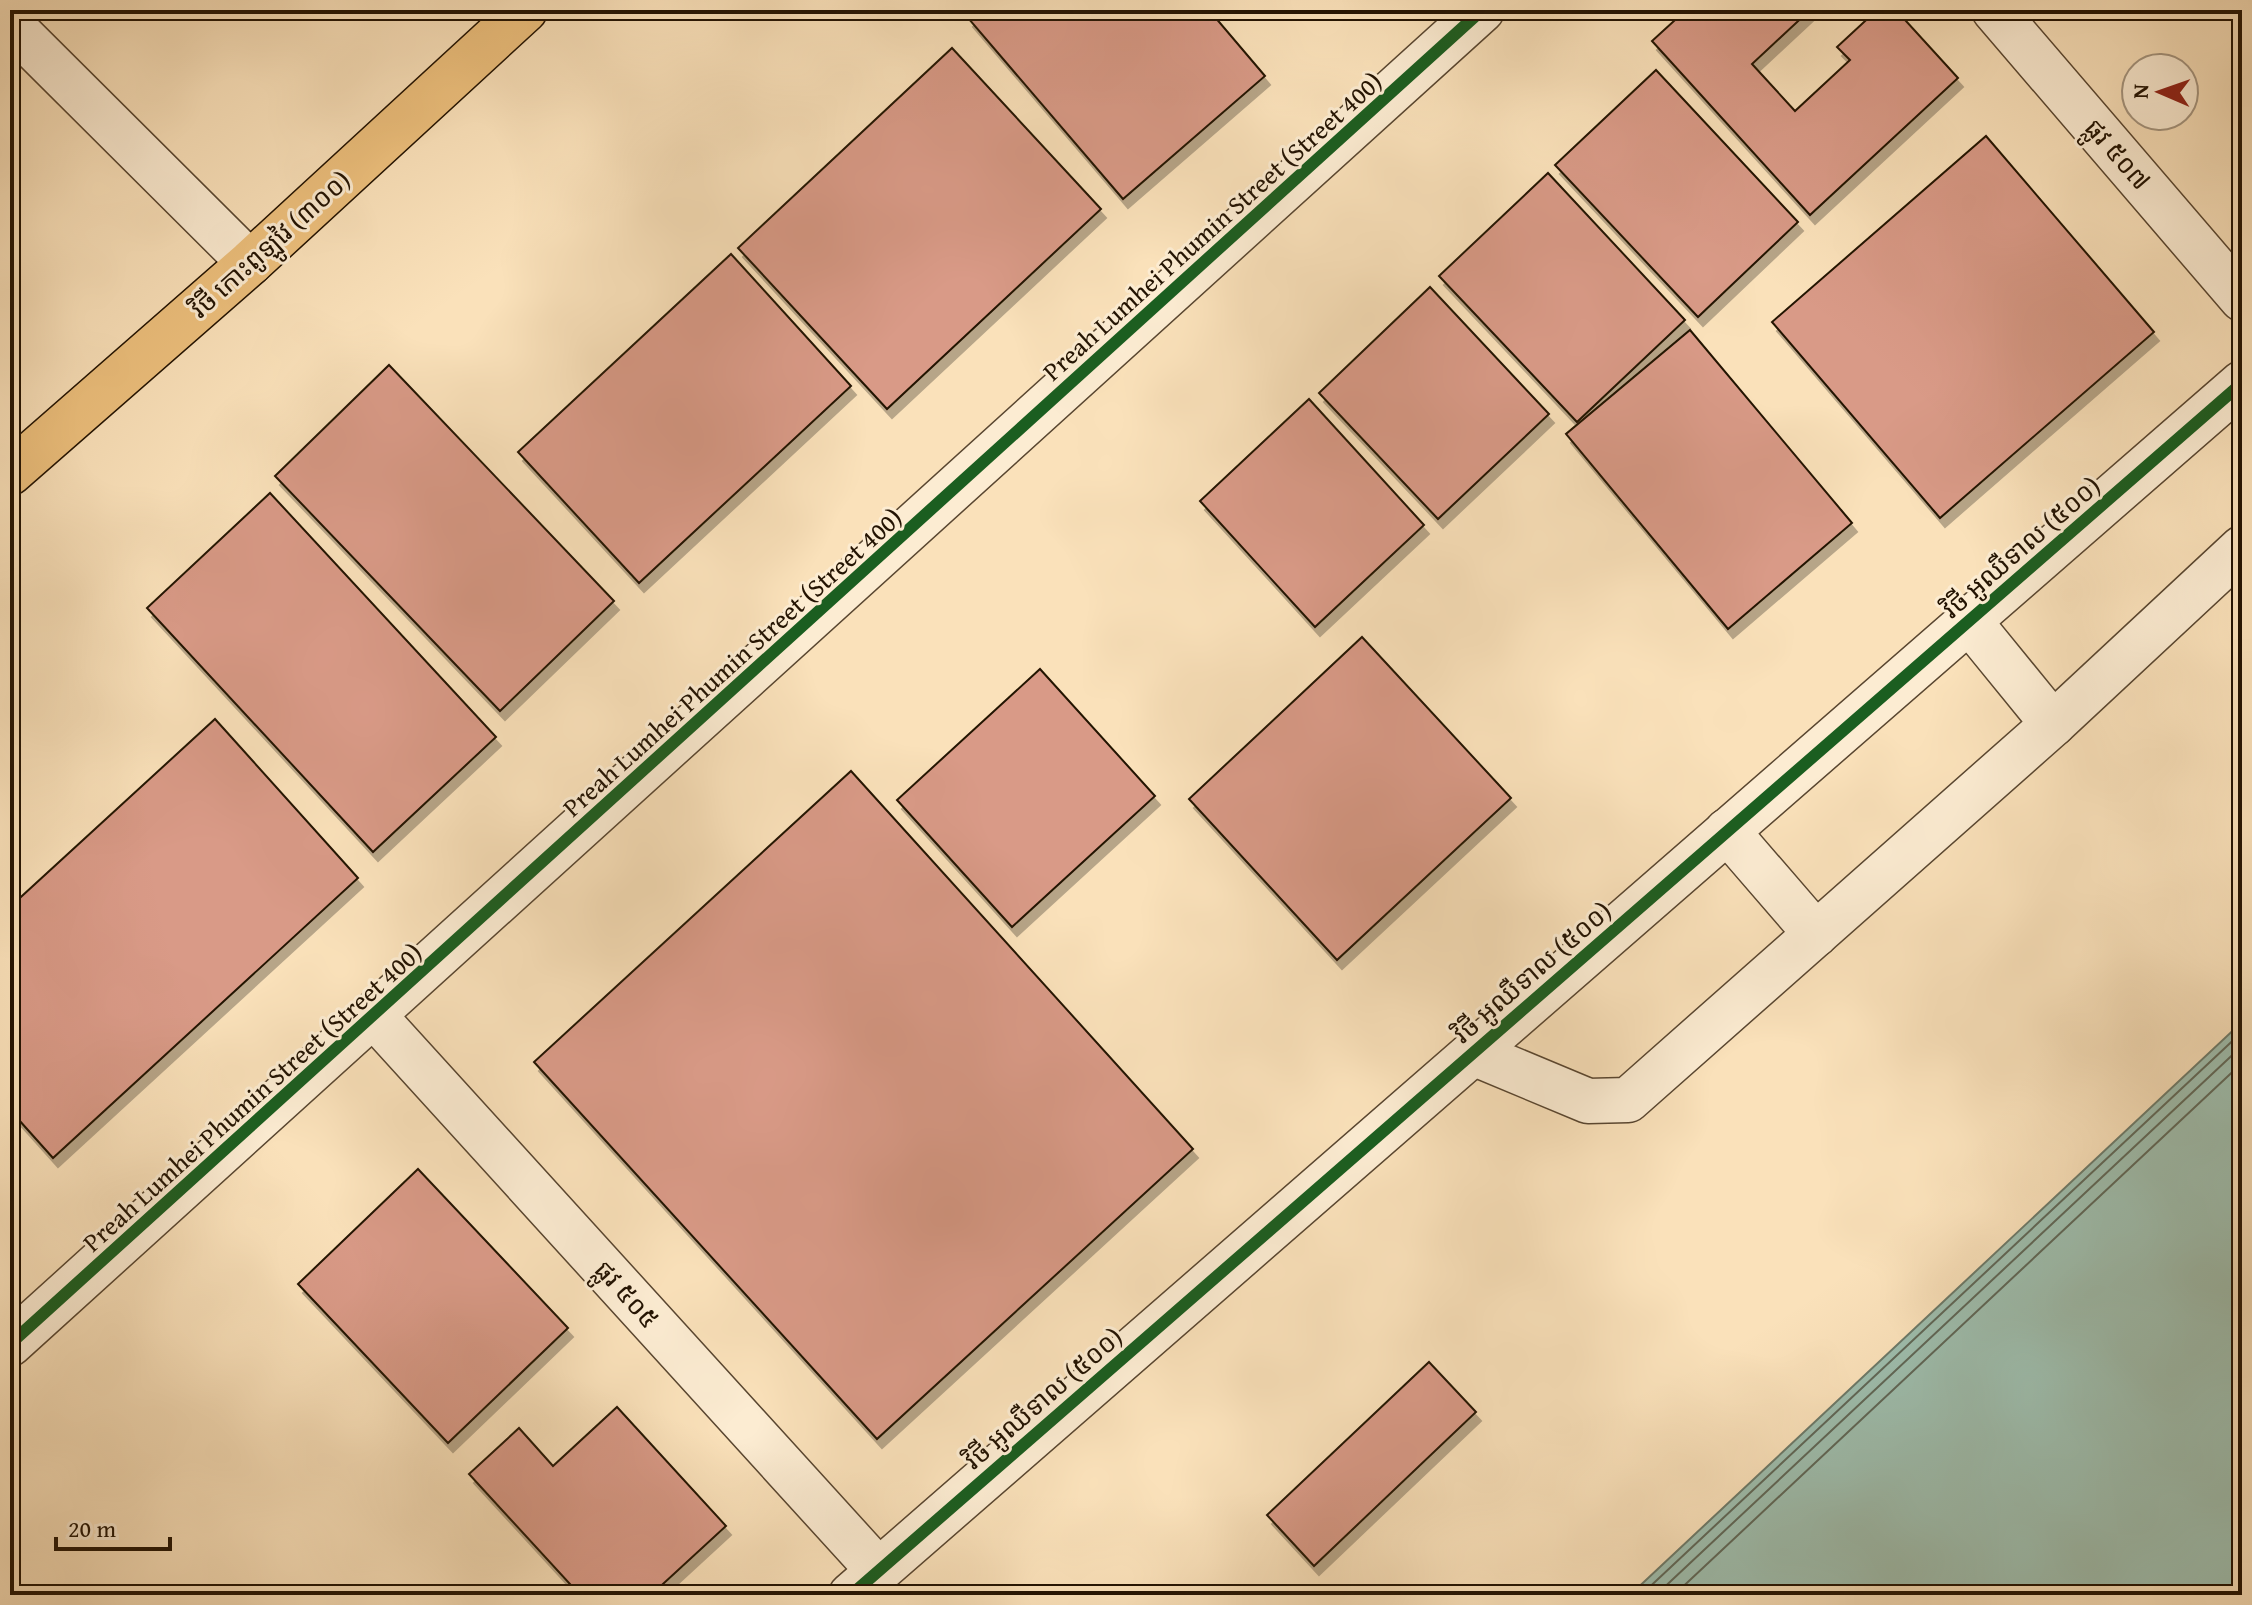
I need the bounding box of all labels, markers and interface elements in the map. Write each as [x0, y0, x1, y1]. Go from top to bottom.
north arrow [2120, 52, 2200, 132]
street label: Preah Lumhei Phumin Street (Street 400) [1033, 62, 1391, 390]
text: N [2124, 83, 2156, 99]
street label: ផ្លូវ ៥០៧ [2072, 109, 2160, 202]
street label: វិថី កោះពូឡូវៃ (៣០០) [180, 161, 361, 330]
street label: វិថី អូឈឺទាល (៥០០) [1932, 467, 2109, 628]
street label: Preah Lumhei Phumin Street (Street 400) [553, 498, 911, 826]
street label: វិថី អូឈឺទាល (៥០០) [1443, 892, 1620, 1053]
street label: Preah Lumhei Phumin Street (Street 400) [73, 933, 431, 1261]
street label: ផ្លូវ ៥០៥ [582, 1251, 668, 1340]
street label: វិថី អូឈឺទាល (៥០០) [954, 1318, 1131, 1479]
scale bar [56, 1501, 170, 1551]
text: 20 m [68, 1511, 116, 1546]

